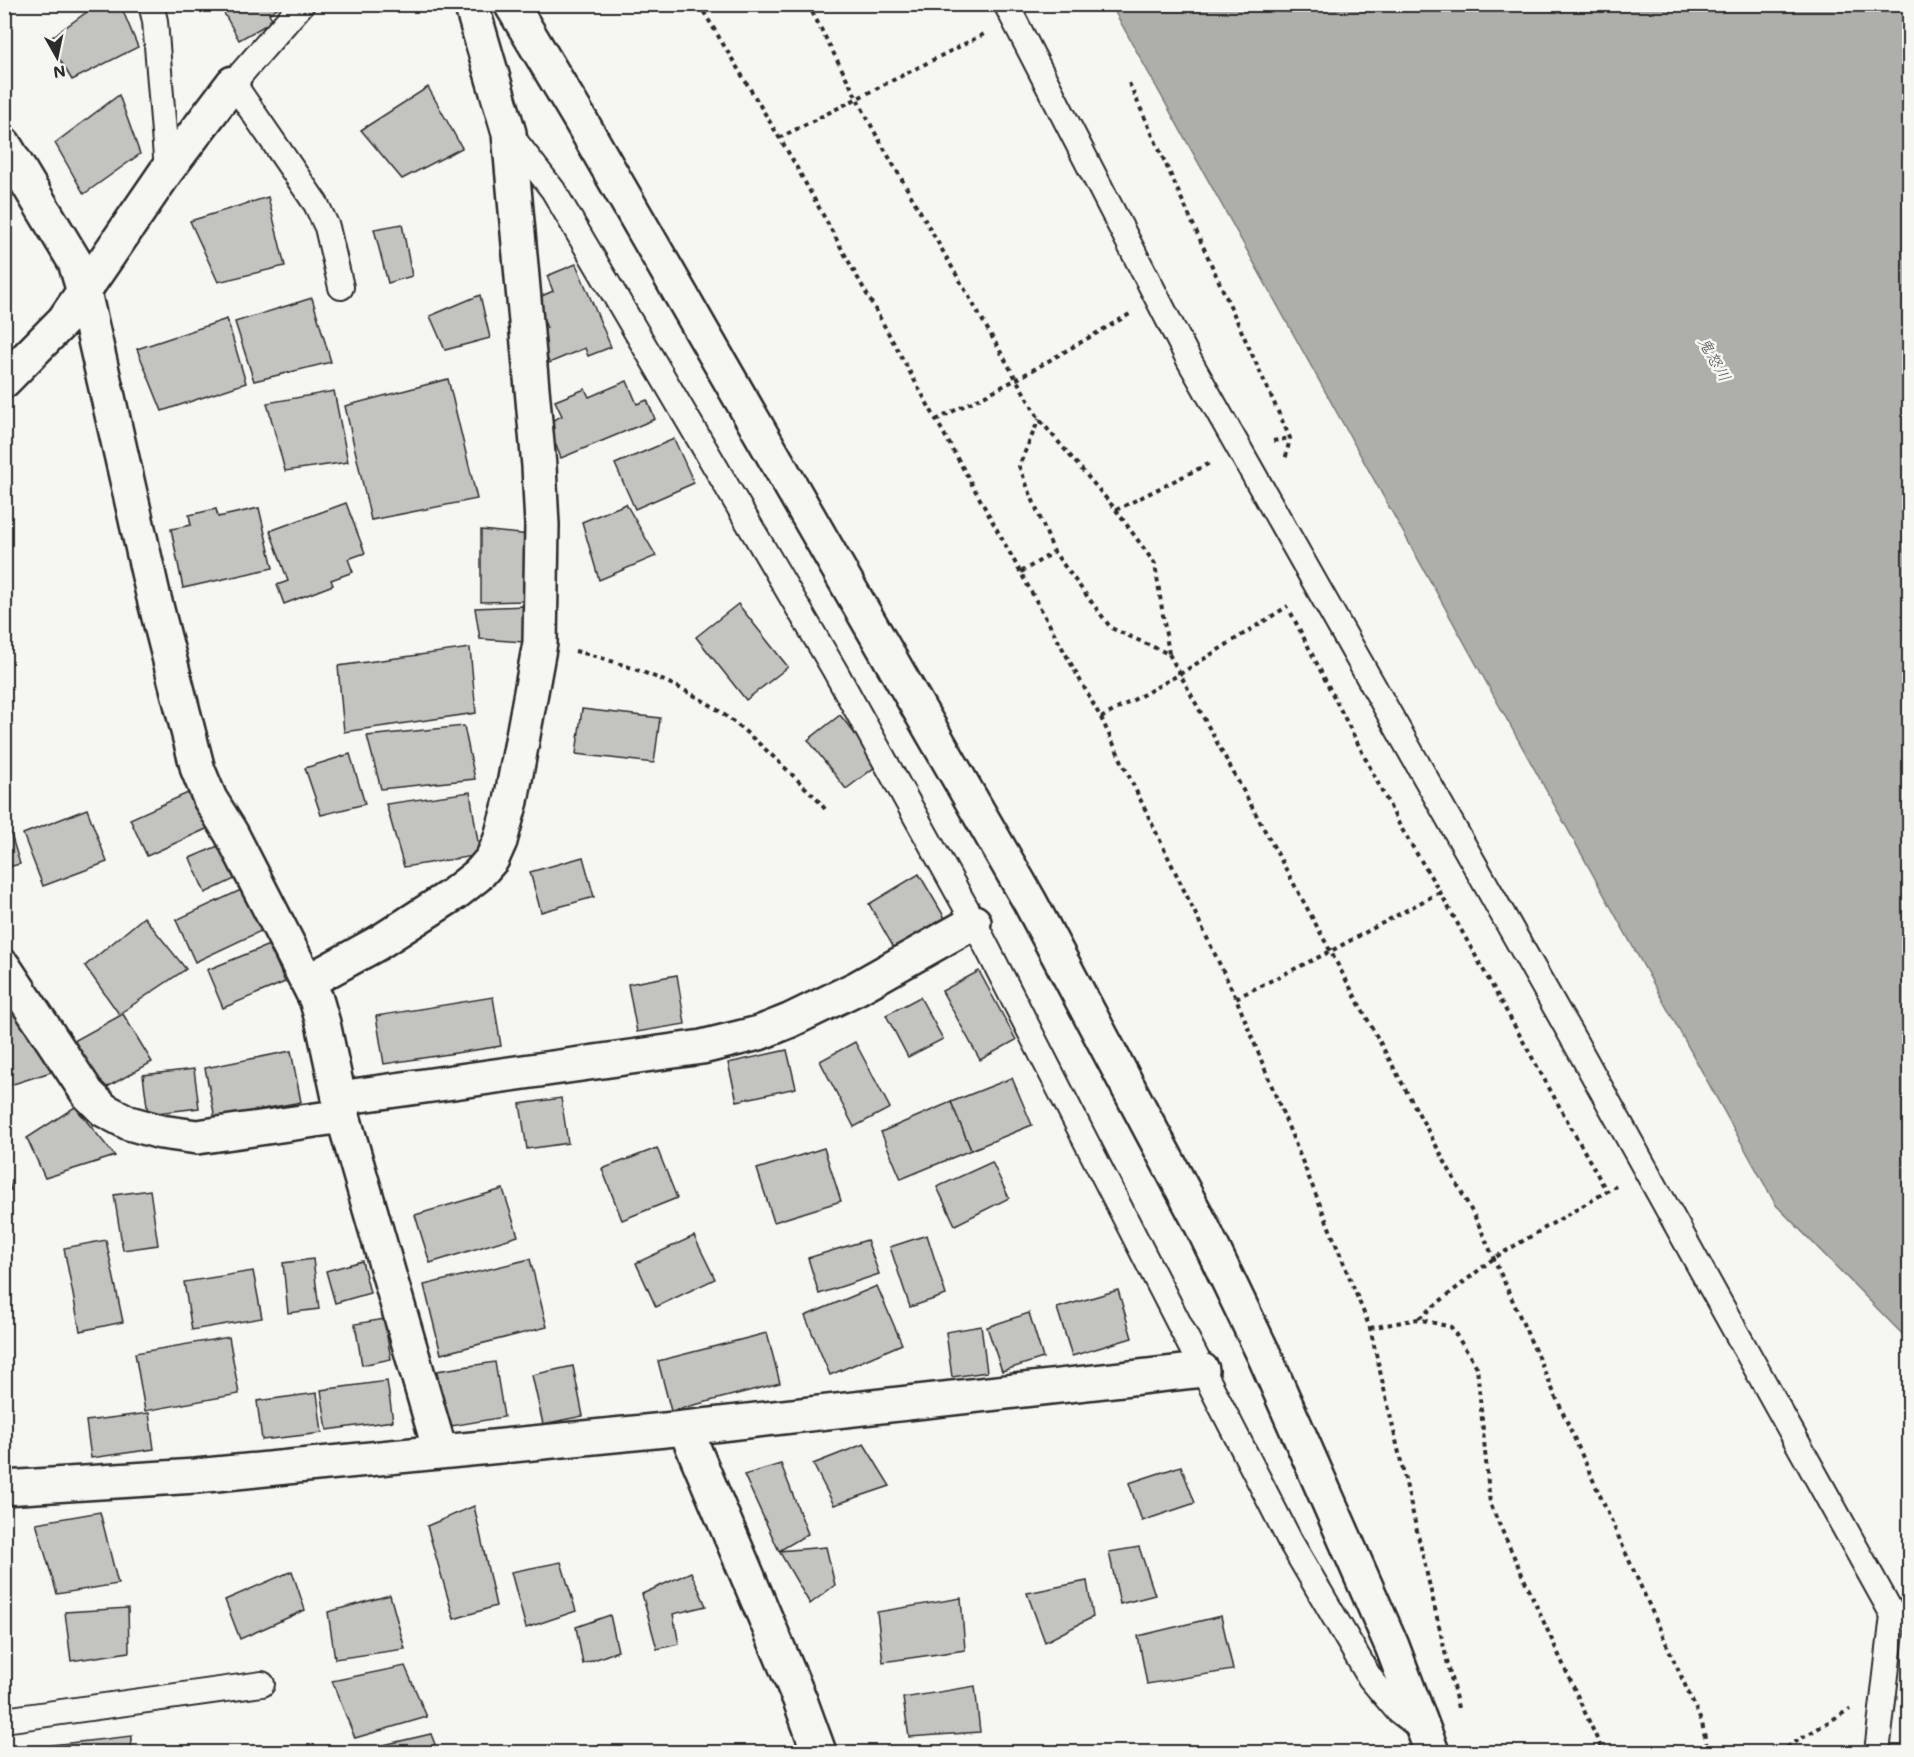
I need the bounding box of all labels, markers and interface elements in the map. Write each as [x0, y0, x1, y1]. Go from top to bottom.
north arrow [27, 27, 87, 87]
text: N [52, 61, 67, 84]
water label: 鬼怒川 [1695, 333, 1736, 385]

